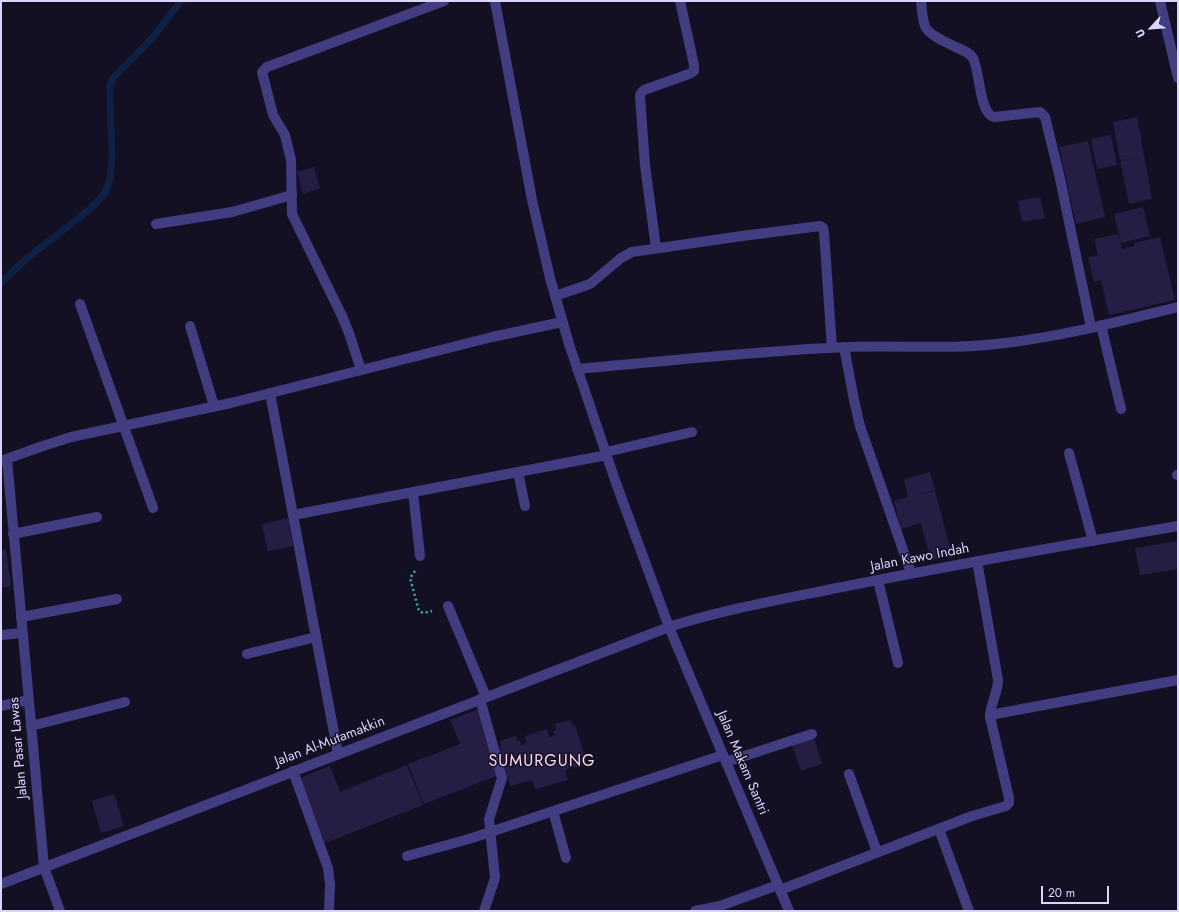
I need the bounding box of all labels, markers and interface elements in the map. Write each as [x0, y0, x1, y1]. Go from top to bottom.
north arrow [1131, 8, 1171, 48]
text: U [1131, 26, 1149, 40]
street label: Jalan Kawo Indah [869, 540, 971, 576]
street label: Jalan Pasar Lawas [6, 697, 32, 799]
street label: Jalan Makam Santri [713, 709, 771, 817]
street label: Jalan Al-Mutamakkin [272, 713, 388, 771]
district label: SUMURGUNG [489, 752, 595, 772]
scale bar [1043, 878, 1111, 904]
text: 20 m [1048, 884, 1075, 902]

